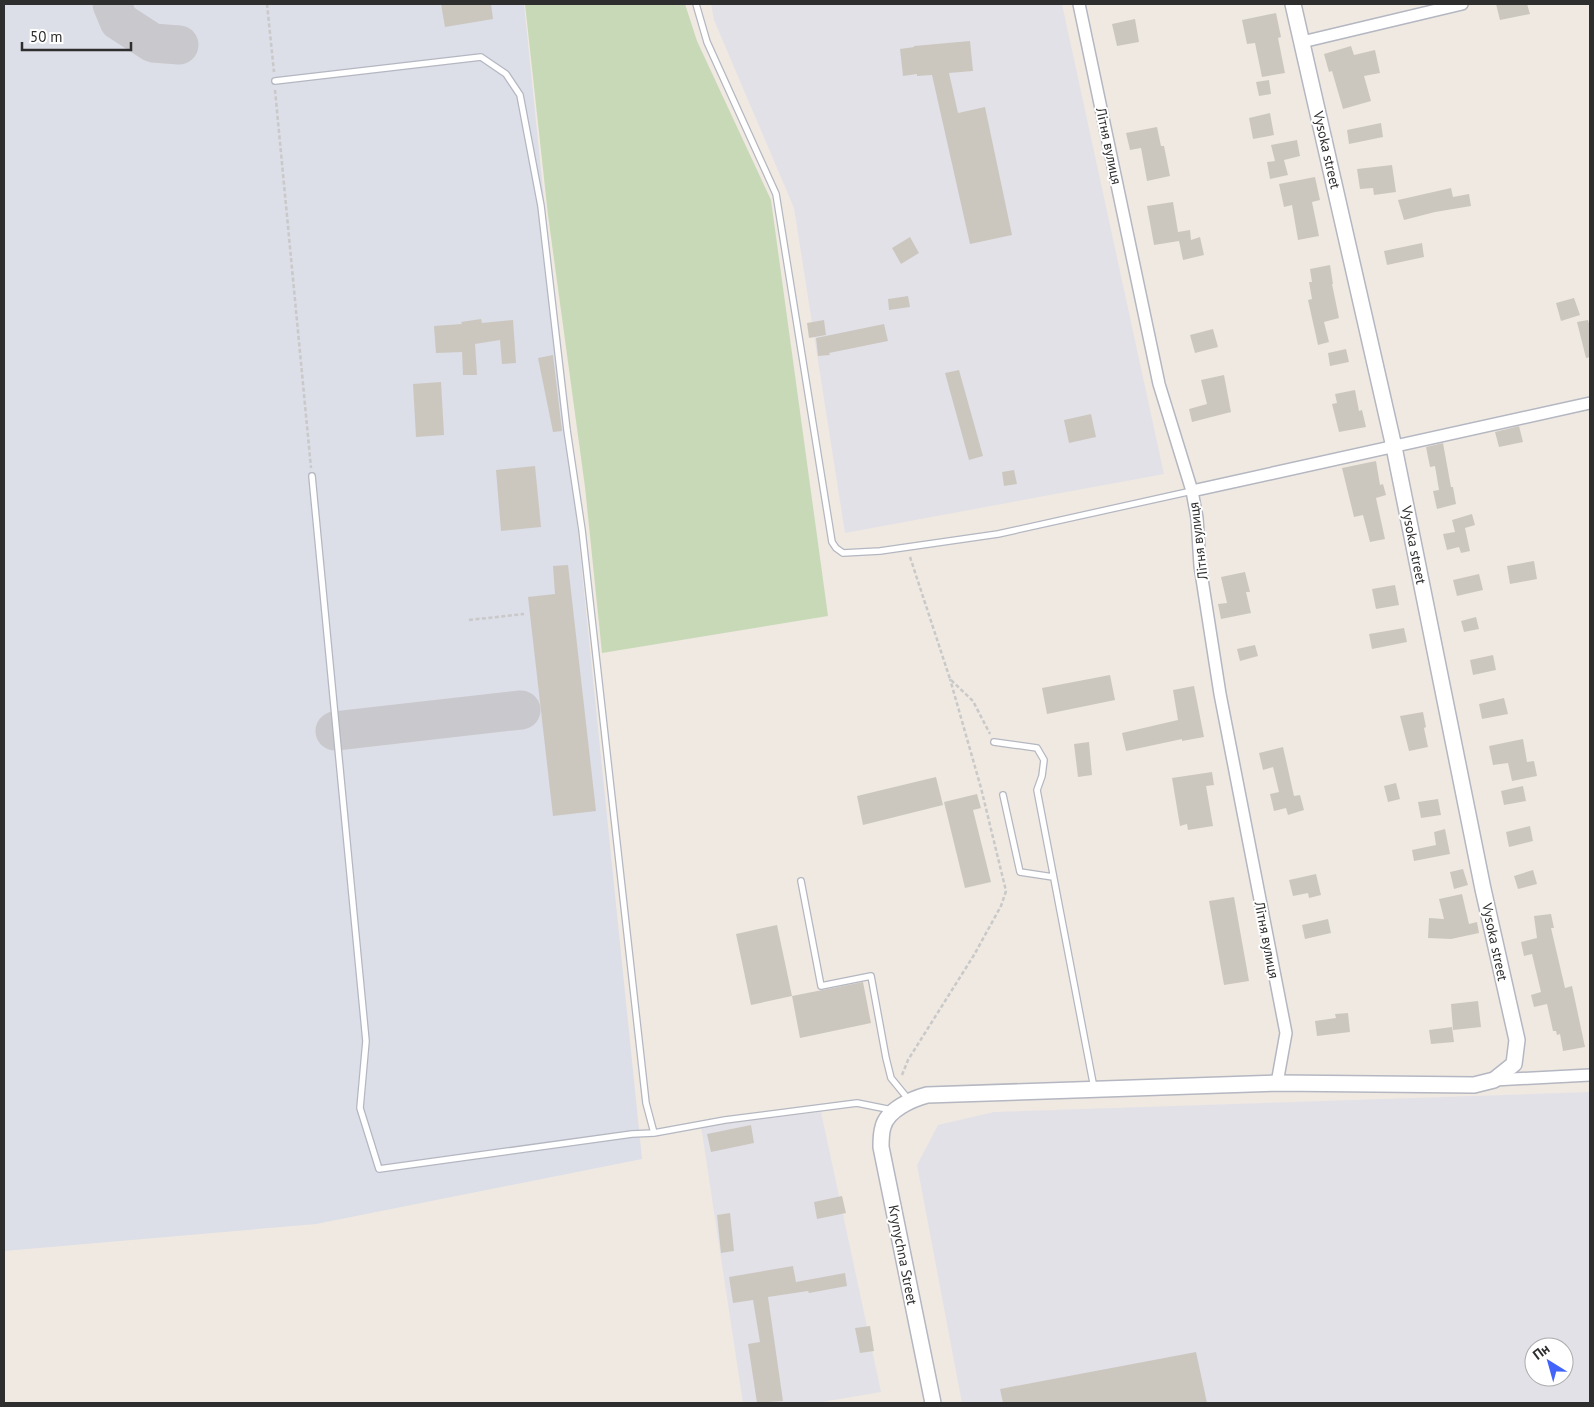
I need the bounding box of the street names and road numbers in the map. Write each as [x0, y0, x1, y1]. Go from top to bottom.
street label: Літня вулиця [1092, 105, 1126, 186]
street label: Vysoka street [1309, 108, 1345, 191]
street label: Літня вулиця [1184, 501, 1212, 582]
street label: Vysoka street [1397, 503, 1430, 586]
street label: Літня вулиця [1251, 899, 1283, 980]
street label: Vysoka street [1478, 900, 1512, 983]
street label: Krynychna Street [884, 1203, 922, 1307]

